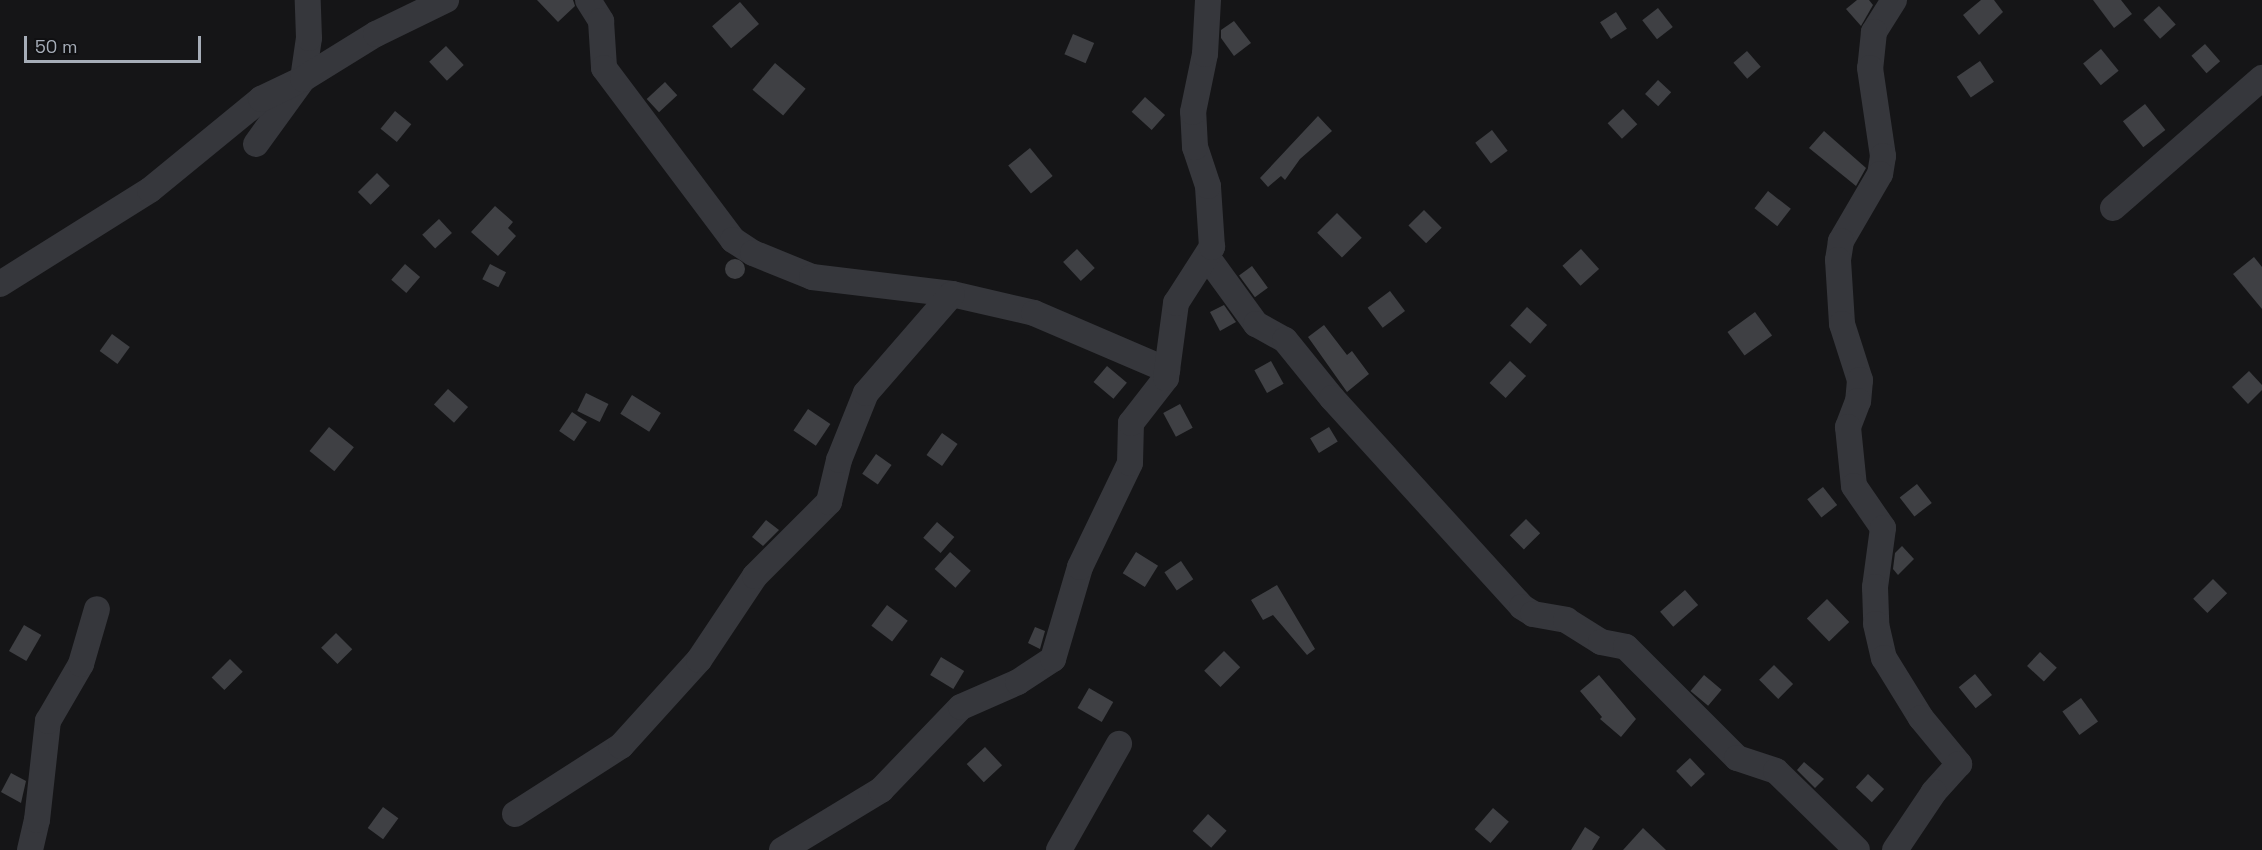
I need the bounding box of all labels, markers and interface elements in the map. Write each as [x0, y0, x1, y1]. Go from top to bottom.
scale bar [27, 24, 204, 62]
text: 50 m [35, 35, 77, 58]

